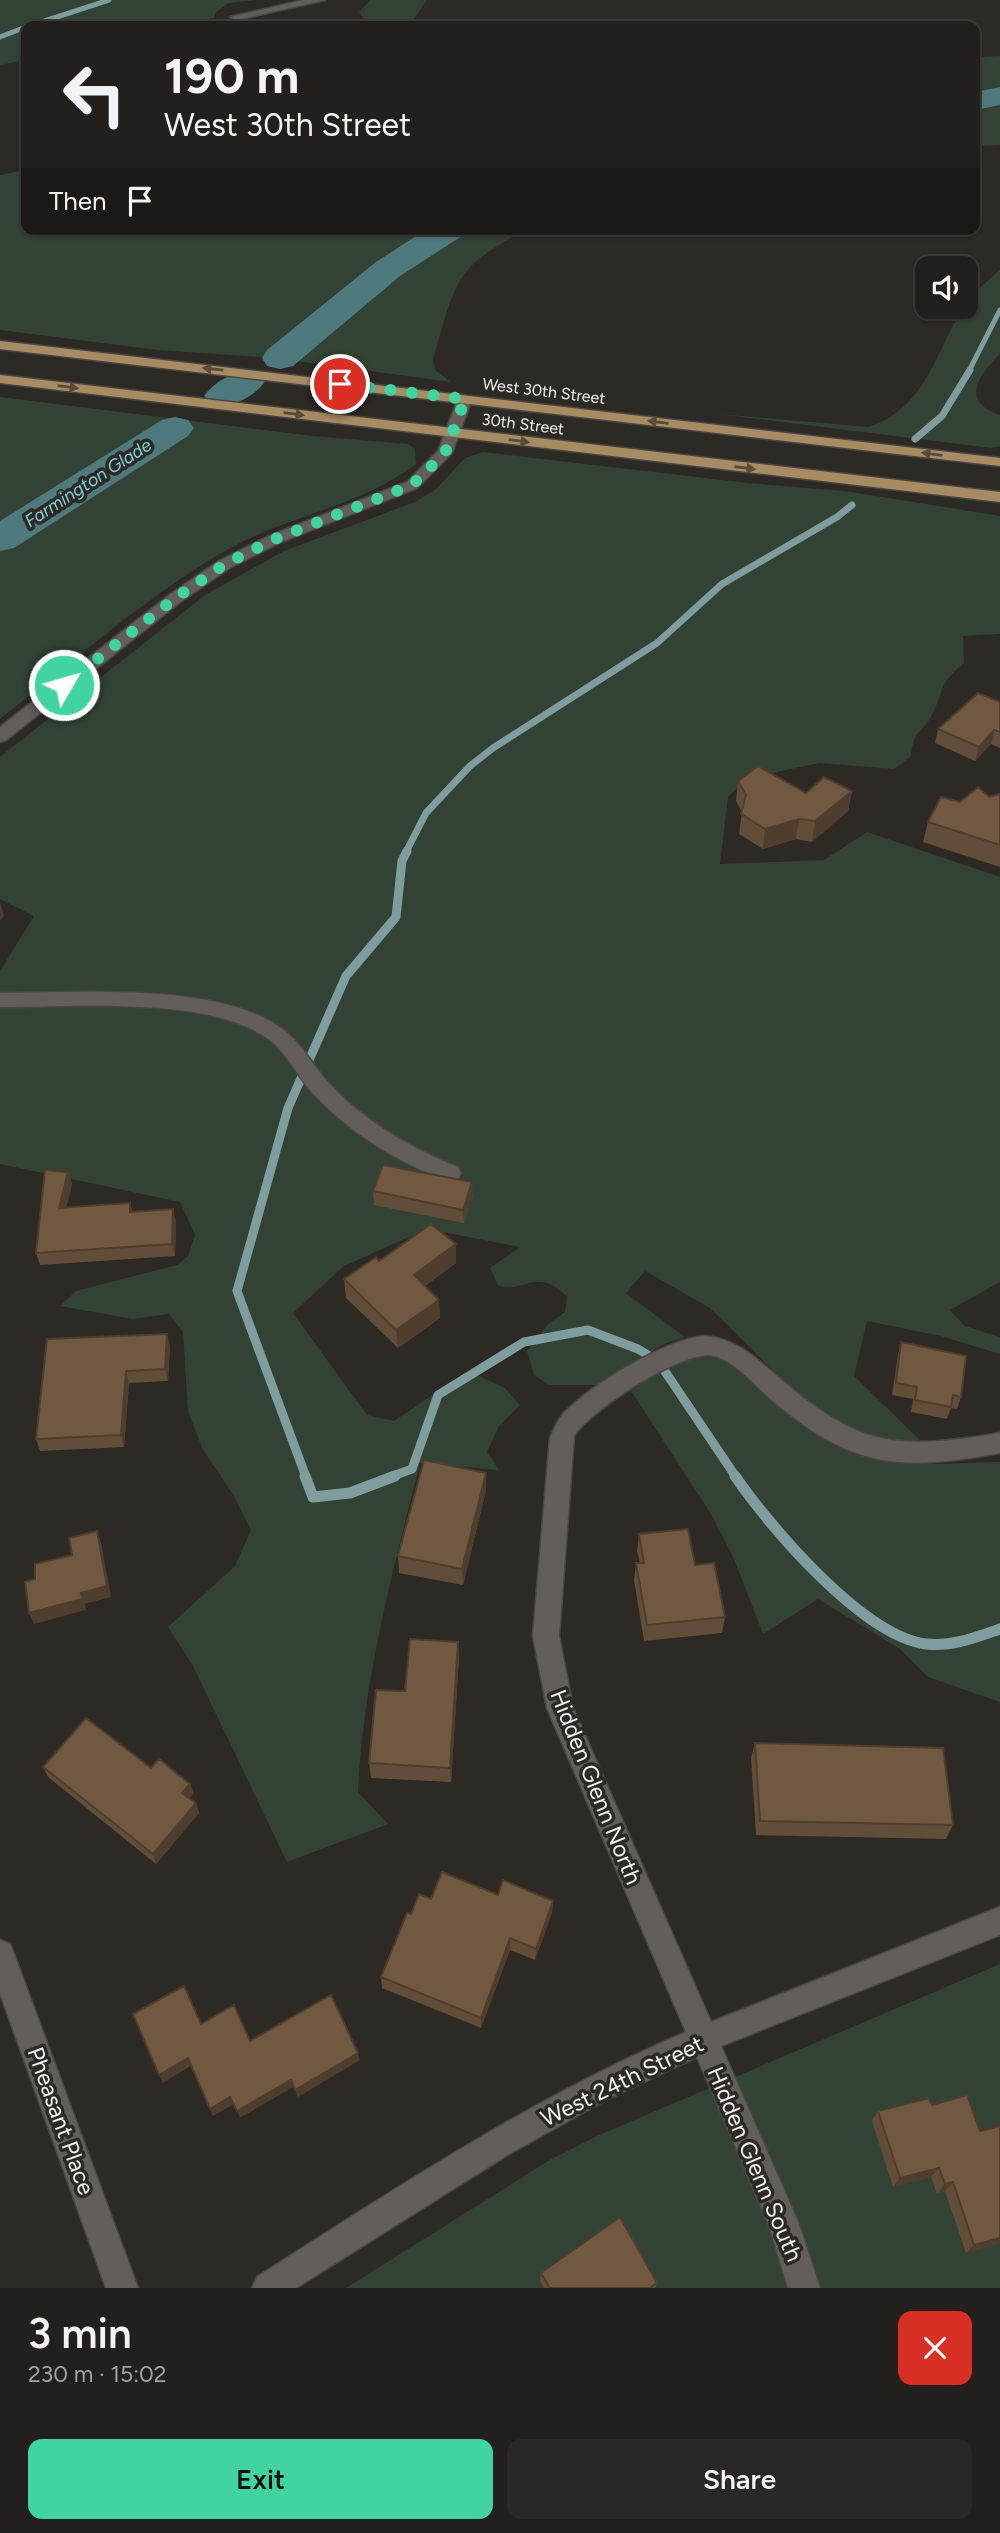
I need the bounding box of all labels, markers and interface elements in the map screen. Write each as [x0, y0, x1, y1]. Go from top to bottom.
text: 190 m [164, 46, 299, 105]
icon: left [49, 49, 140, 140]
text: West 30th Street [164, 106, 411, 144]
icon: arrive [121, 182, 159, 220]
text: Then [49, 185, 107, 217]
map controls [915, 256, 978, 319]
button: sound [915, 256, 978, 319]
pin [310, 354, 370, 414]
one-way arrow [202, 363, 224, 374]
icon: arrive [321, 365, 359, 403]
street label: West 30th Street [482, 374, 606, 408]
one-way arrow [57, 381, 79, 392]
one-way arrow [283, 409, 305, 420]
street label: 30th Street [481, 410, 565, 438]
one-way arrow [646, 416, 668, 427]
water label: Farmington Glade [20, 434, 156, 532]
one-way arrow [509, 436, 531, 447]
one-way arrow [921, 448, 943, 459]
one-way arrow [735, 462, 757, 473]
position arrow [27, 648, 101, 722]
street label: Hidden Glenn North [544, 1686, 648, 1888]
street label: West 24th Street [536, 2030, 708, 2132]
street label: Pheasant Place [21, 2043, 101, 2199]
street label: Hidden Glenn South [701, 2062, 809, 2266]
text: 3 min [28, 2308, 132, 2359]
button: close [898, 2311, 972, 2385]
text: 230 m · 15:02 [28, 2360, 167, 2388]
button: Exit [28, 2439, 493, 2519]
button: Share [507, 2439, 972, 2519]

